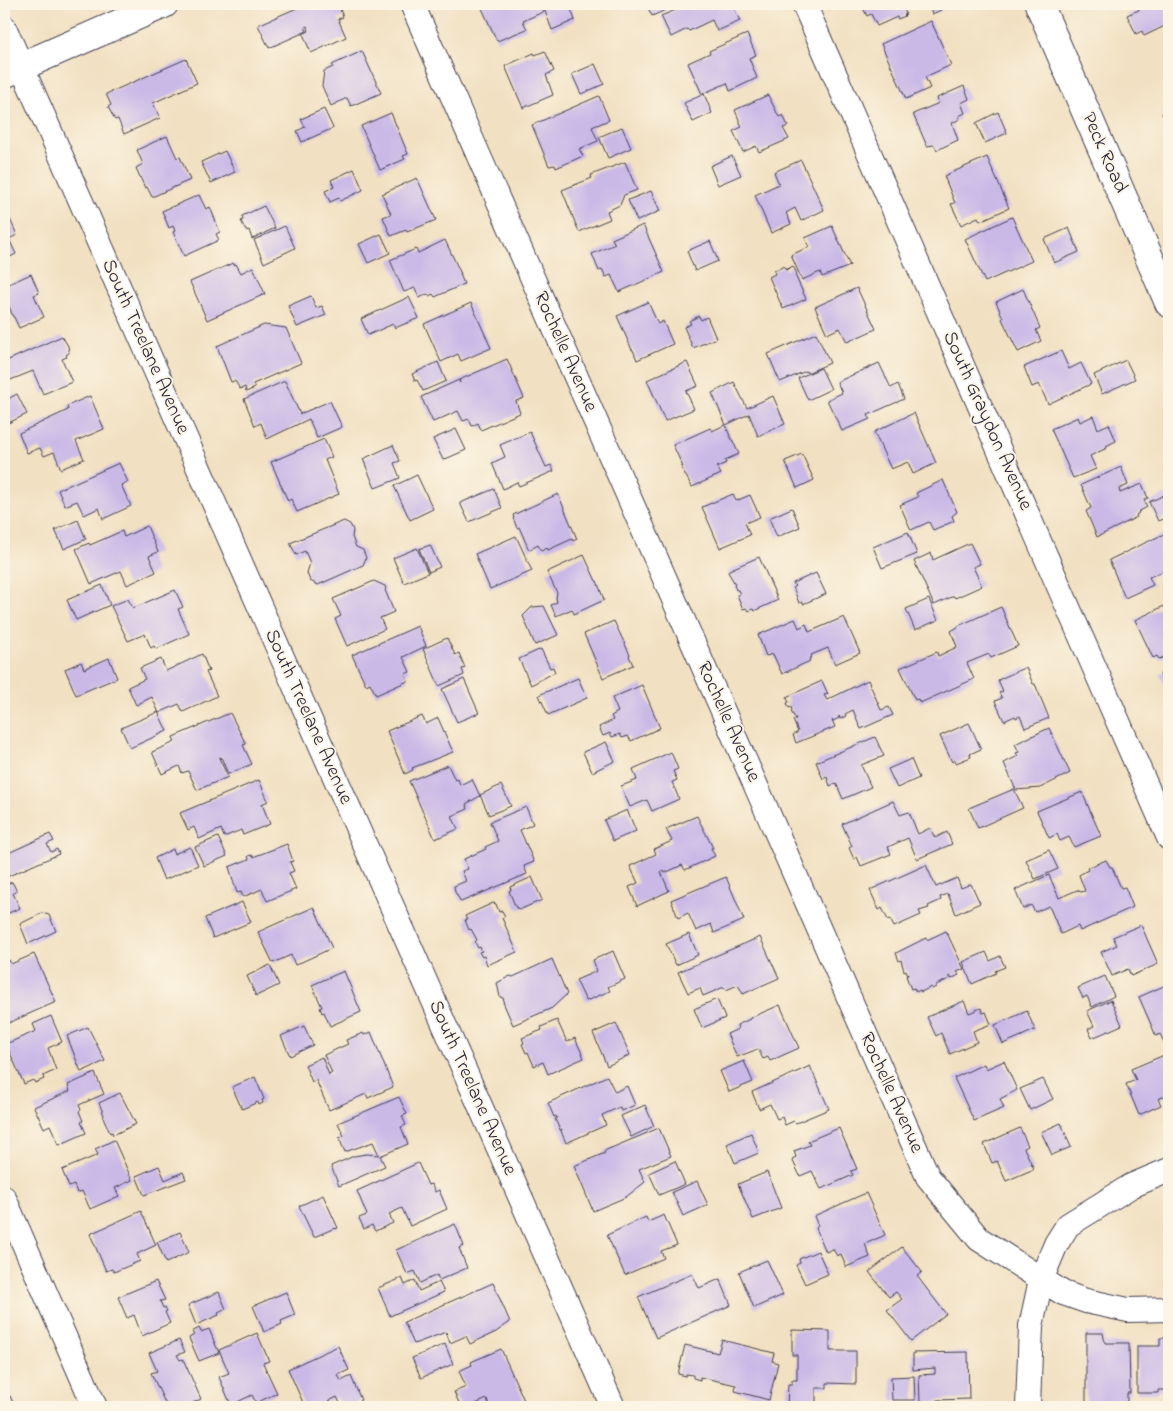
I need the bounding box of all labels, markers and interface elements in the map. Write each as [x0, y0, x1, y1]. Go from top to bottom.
street label: Peck Road [1073, 108, 1135, 198]
street label: South Treelane Avenue [93, 255, 197, 439]
street label: Rochelle Avenue [525, 287, 605, 417]
street label: South Graydon Avenue [934, 327, 1040, 515]
street label: South Treelane Avenue [256, 625, 360, 809]
street label: Rochelle Avenue [688, 657, 768, 787]
street label: South Treelane Avenue [420, 996, 524, 1180]
street label: Rochelle Avenue [851, 1028, 931, 1158]

